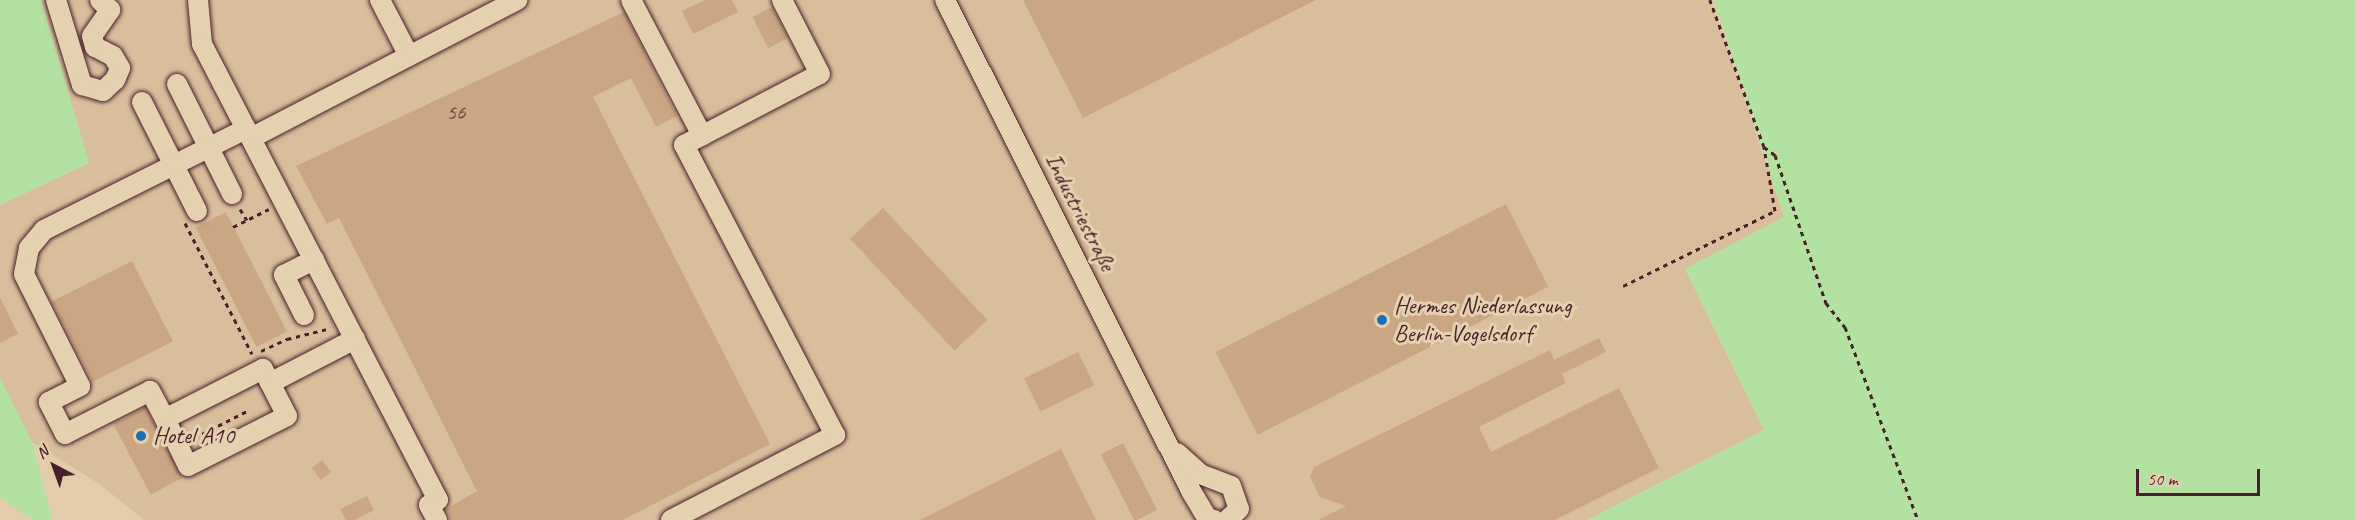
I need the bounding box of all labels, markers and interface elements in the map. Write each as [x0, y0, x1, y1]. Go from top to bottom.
house number: 56 [447, 99, 465, 125]
street label: Industriestraße [1038, 148, 1122, 276]
place label: Hermes Niederlassung Berlin-Vogelsdorf [1394, 292, 1573, 348]
marker: Hermes Niederlassung Berlin-Vogelsdorf [1375, 313, 1389, 327]
place label: Hotel A10 [153, 422, 234, 450]
marker: Hotel A10 [134, 429, 148, 443]
north arrow [24, 436, 84, 496]
text: N [32, 442, 52, 463]
scale bar [2139, 457, 2264, 495]
text: 50 m [2147, 468, 2178, 490]

